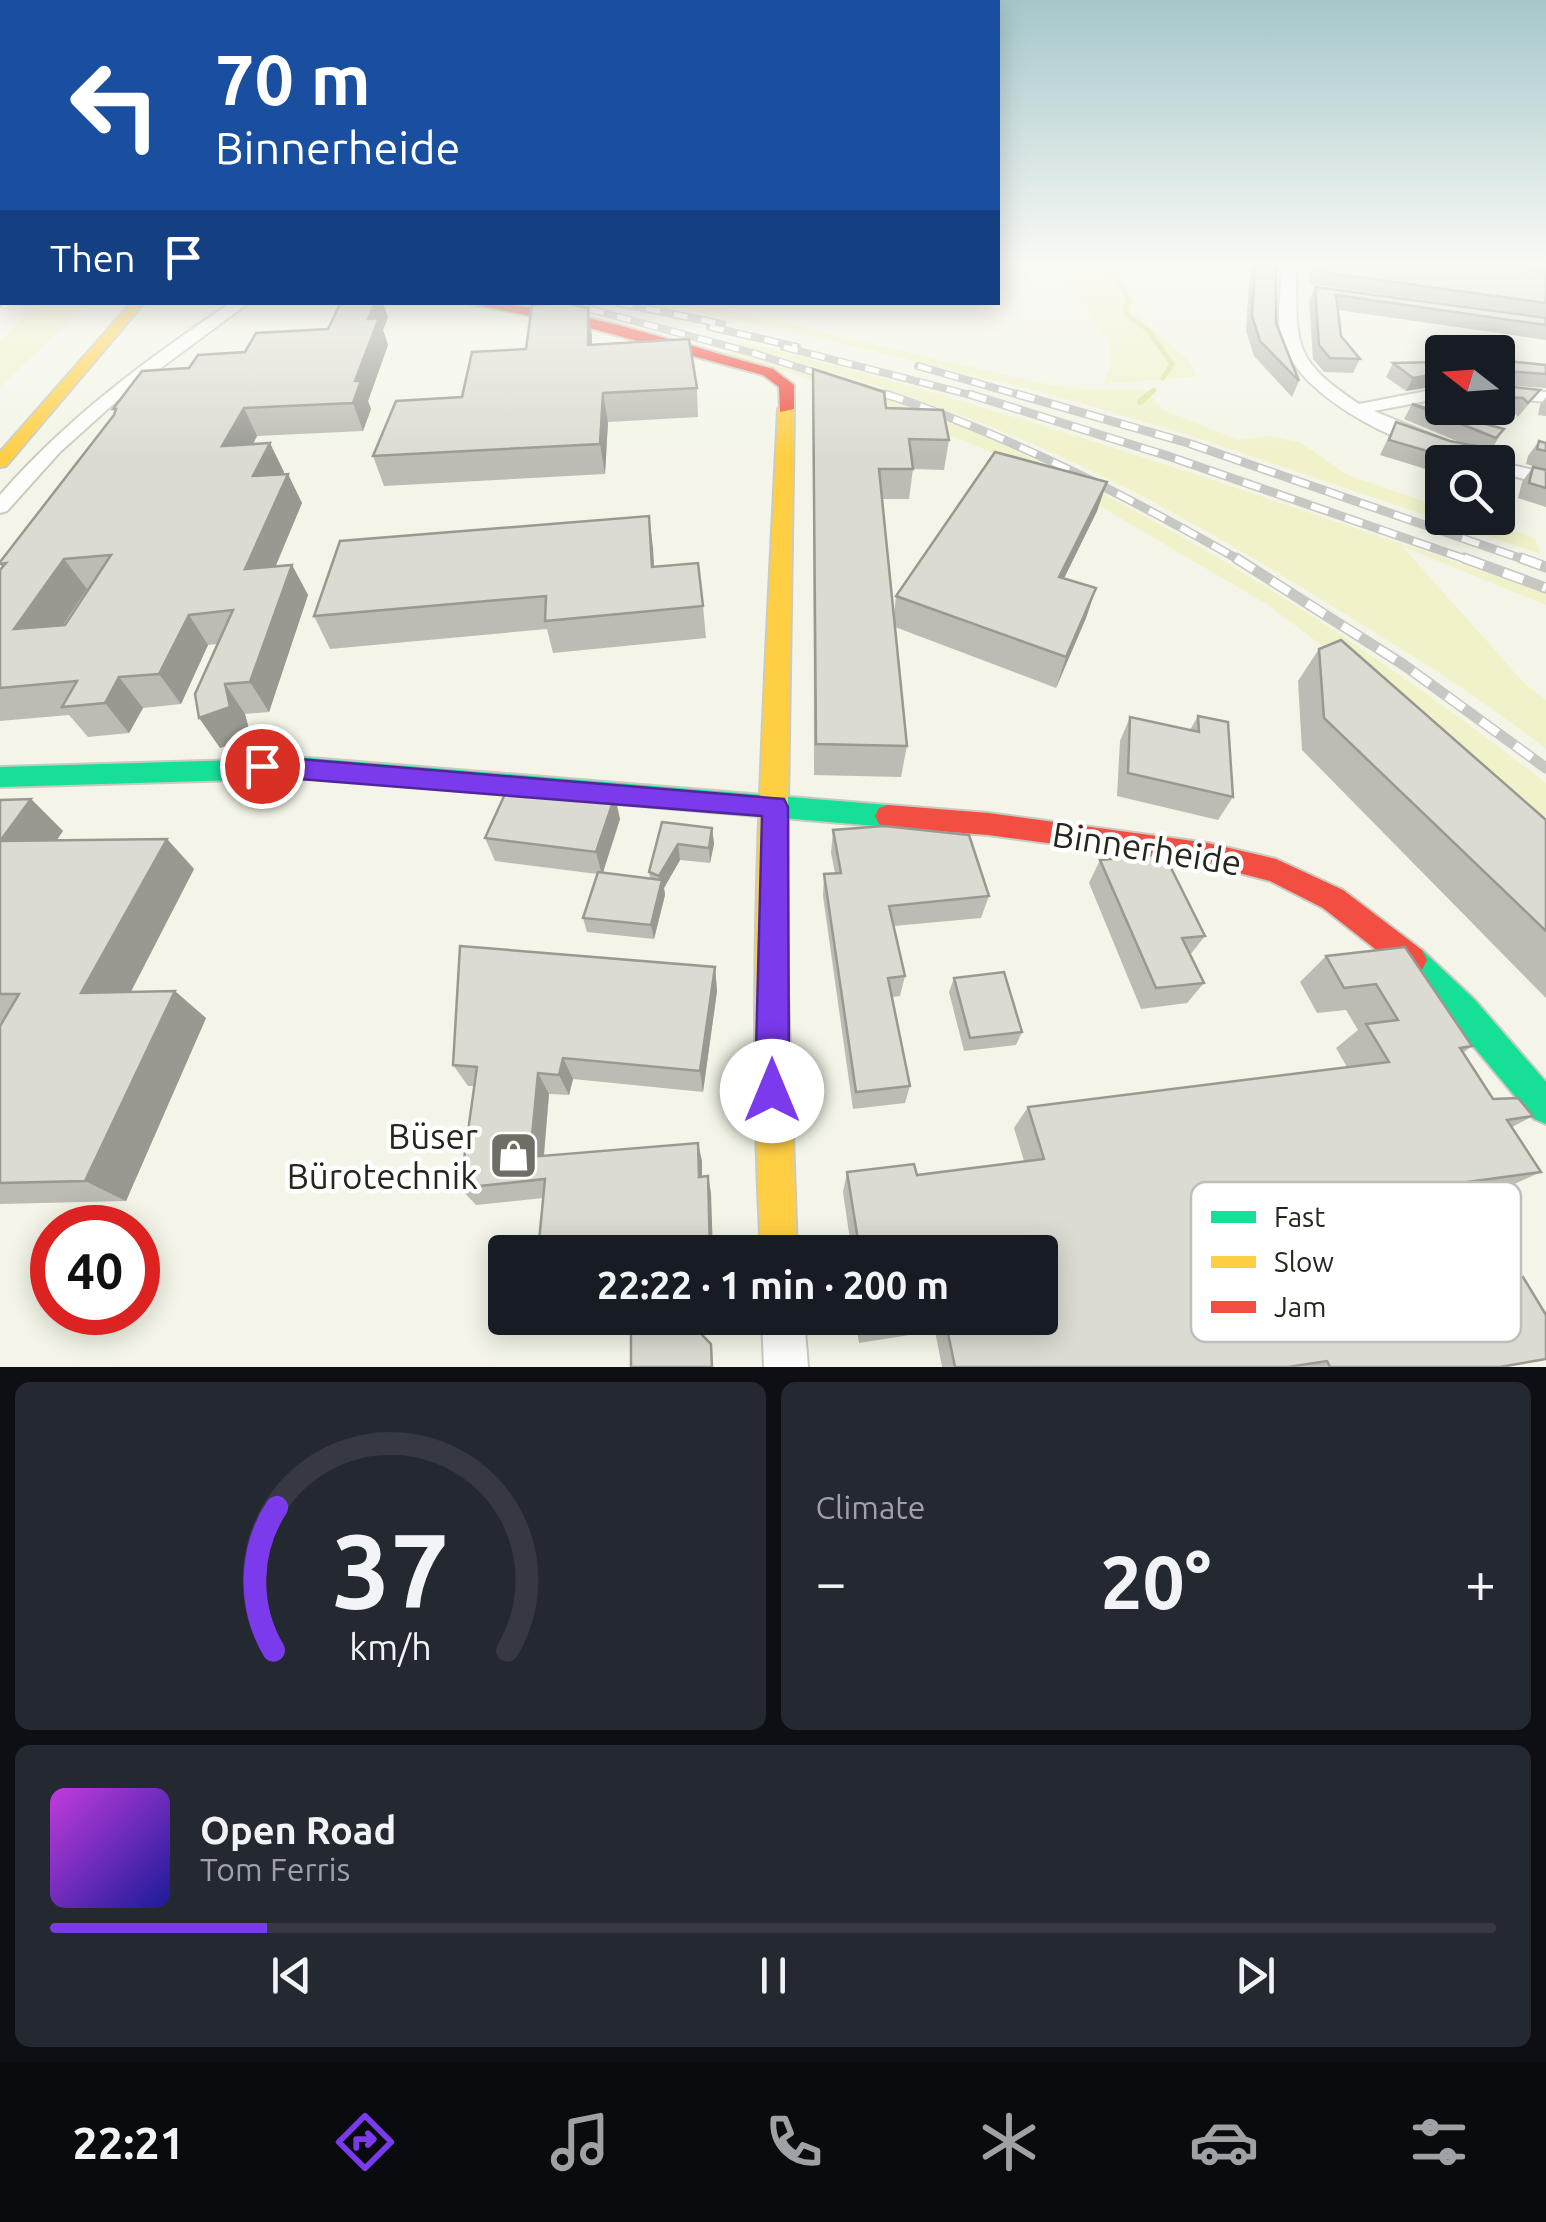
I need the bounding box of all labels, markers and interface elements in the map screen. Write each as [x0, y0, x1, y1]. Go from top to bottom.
icon: left [50, 40, 180, 170]
text: 70 m [215, 40, 371, 118]
text: Binnerheide [215, 122, 460, 173]
icon: arrive [156, 230, 211, 285]
text: Then [50, 237, 136, 279]
north arrow [1425, 335, 1515, 425]
map controls [1425, 335, 1515, 535]
button: search [1425, 445, 1515, 535]
pin [220, 724, 305, 809]
icon: arrive [235, 739, 290, 794]
street label: Binnerheide [1050, 813, 1244, 883]
position arrow [720, 1039, 824, 1143]
place label: Büser Bürotechnik [287, 1116, 478, 1196]
shop icon: Büser Bürotechnik [487, 1130, 539, 1182]
legend [1191, 1182, 1521, 1342]
text: Fast [1274, 1201, 1325, 1232]
speed limit sign: 40 [30, 1205, 160, 1335]
text: Slow [1274, 1246, 1334, 1277]
text: 22:22 · 1 min · 200 m [597, 1264, 949, 1306]
text: Jam [1274, 1291, 1326, 1322]
text: Climate [816, 1489, 926, 1525]
text: 37 [332, 1511, 449, 1628]
text: 20° [1100, 1539, 1211, 1623]
text: − [816, 1551, 847, 1612]
text: + [1465, 1551, 1496, 1612]
text: km/h [349, 1627, 432, 1667]
text: Open Road [200, 1809, 396, 1851]
text: Tom Ferris [200, 1851, 350, 1887]
icon: previous [264, 1948, 319, 2003]
icon: pause [746, 1948, 801, 2003]
icon: next [1228, 1948, 1283, 2003]
icon: directions [330, 2107, 400, 2177]
icon: music [545, 2107, 615, 2177]
icon: phone [759, 2107, 829, 2177]
icon: climate [974, 2107, 1044, 2177]
icon: car [1189, 2107, 1259, 2177]
icon: filters [1404, 2107, 1474, 2177]
text: 22:21 [72, 2117, 185, 2168]

